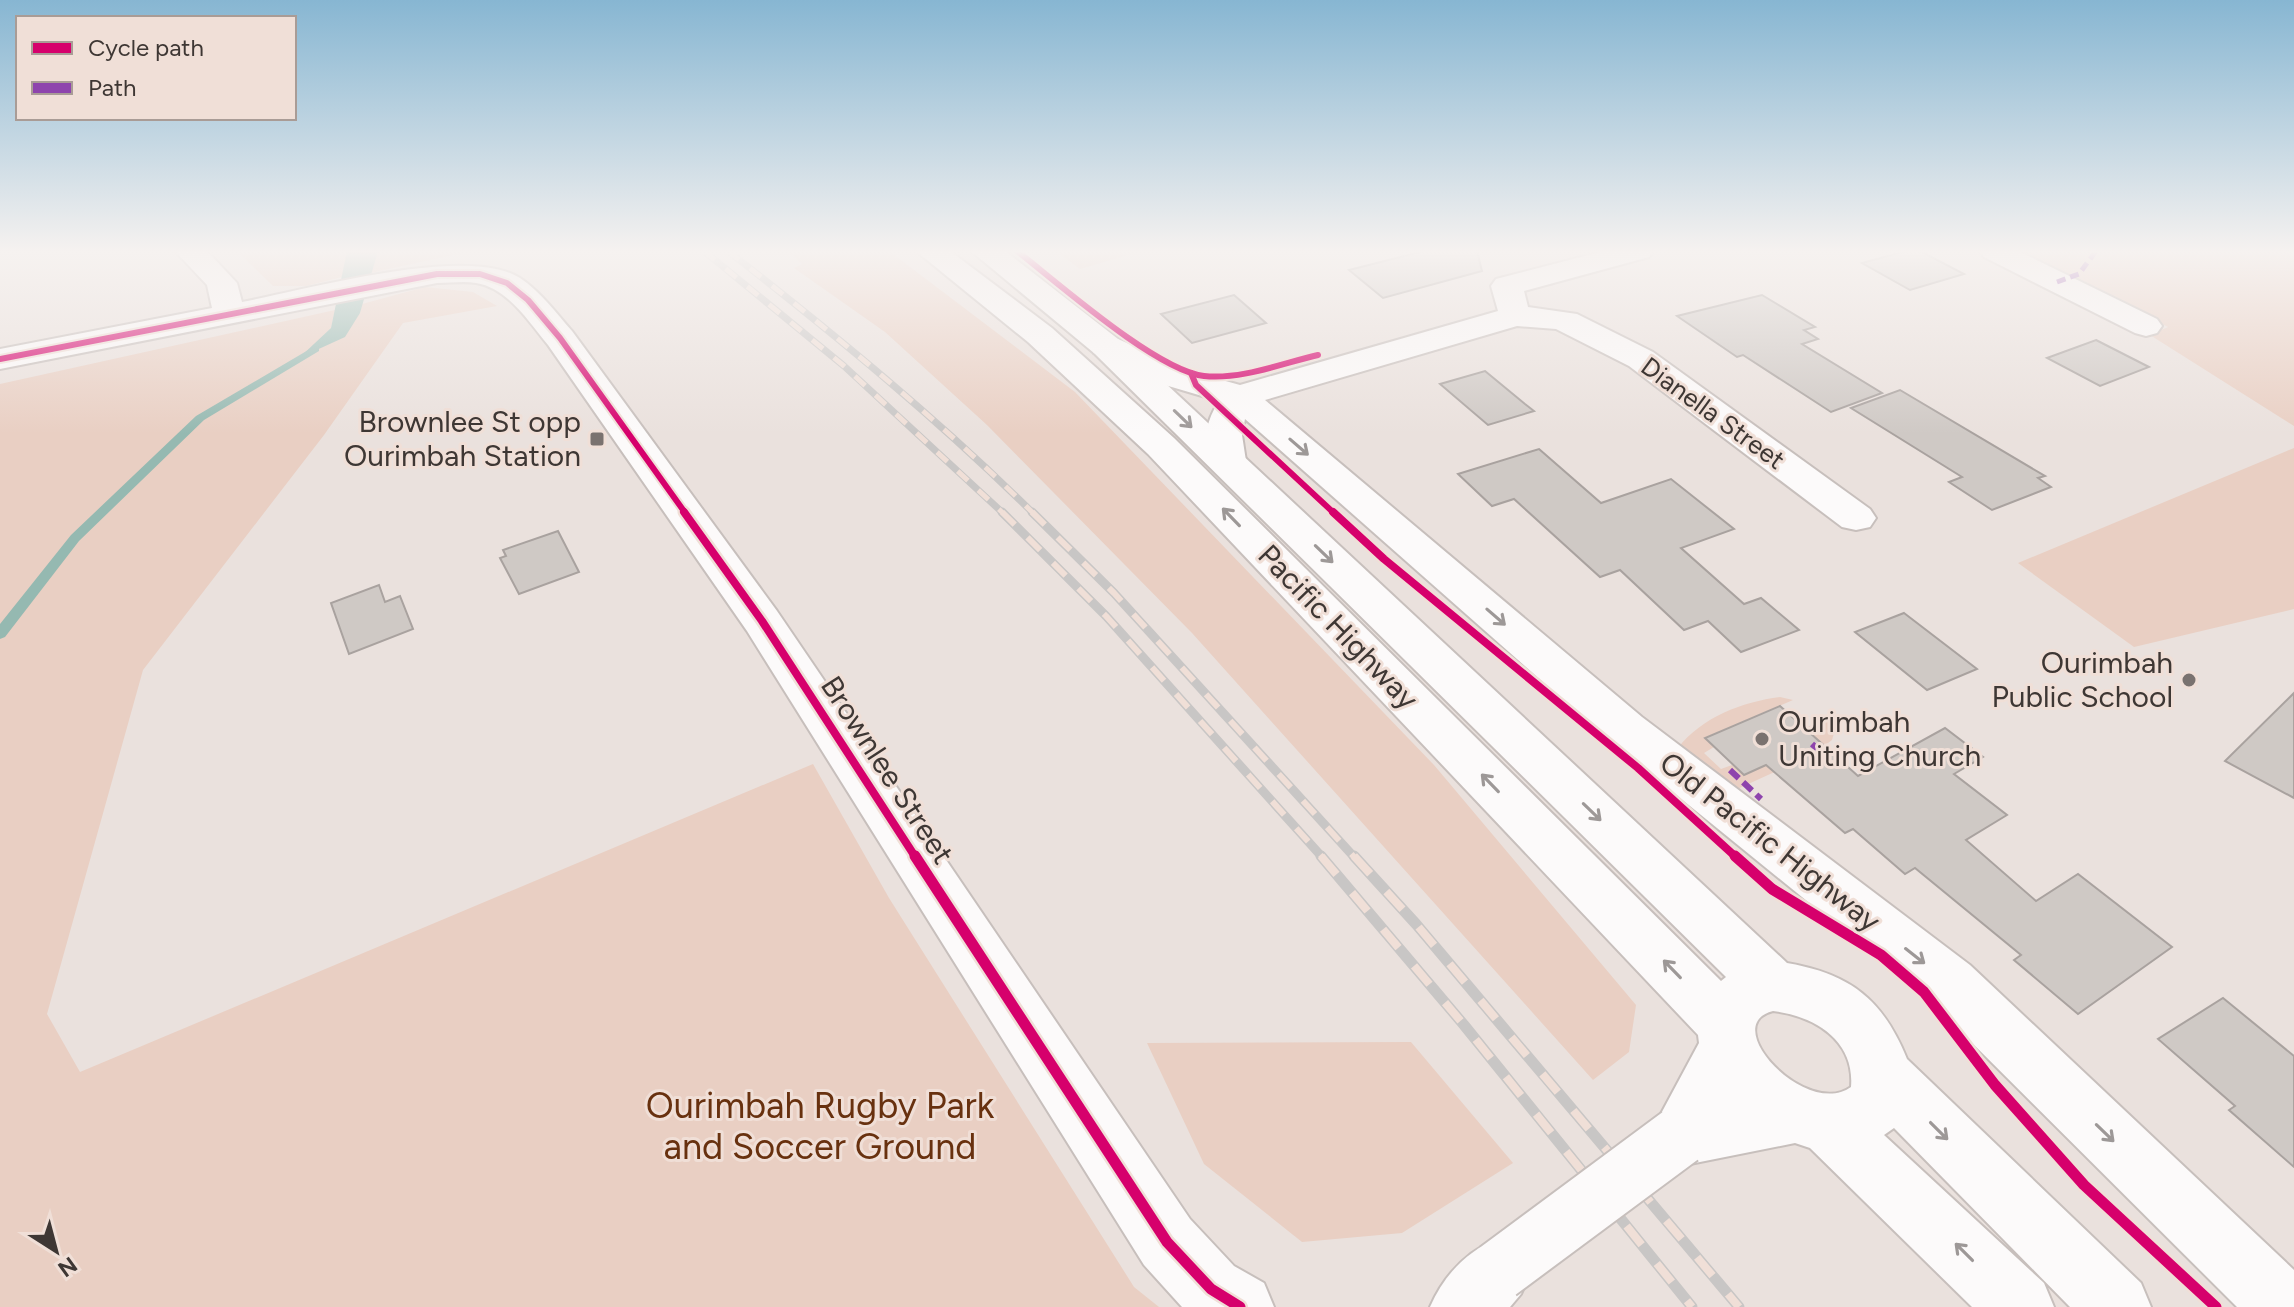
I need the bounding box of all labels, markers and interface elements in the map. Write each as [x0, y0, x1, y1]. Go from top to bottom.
legend [16, 16, 296, 120]
text: Cycle path [88, 33, 204, 62]
text: Path [88, 73, 136, 102]
street label: Dianella Street [1635, 350, 1791, 476]
place label: Brownlee St opp Ourimbah Station [344, 403, 581, 474]
one-way arrow [1173, 409, 1192, 428]
marker: Brownlee St opp Ourimbah Station [588, 430, 606, 448]
one-way arrow [1288, 438, 1308, 456]
one-way arrow [1221, 507, 1240, 527]
street label: Pacific Highway [1250, 537, 1426, 717]
one-way arrow [1314, 544, 1333, 563]
one-way arrow [1485, 607, 1505, 625]
place label: Ourimbah Public School [1991, 644, 2173, 715]
street label: Brownlee Street [813, 669, 962, 871]
marker: Ourimbah Public School [2180, 671, 2198, 689]
place label: Ourimbah Uniting Church [1778, 703, 1981, 774]
marker: Ourimbah Uniting Church [1753, 730, 1771, 748]
street label: Old Pacific Highway [1653, 744, 1888, 939]
one-way arrow [1481, 773, 1500, 793]
one-way arrow [1582, 802, 1602, 821]
one-way arrow [1904, 948, 1926, 965]
one-way arrow [1663, 960, 1682, 979]
park label: Ourimbah Rugby Park and Soccer Ground [646, 1084, 995, 1168]
one-way arrow [1929, 1121, 1948, 1140]
one-way arrow [2095, 1124, 2115, 1143]
north arrow [16, 1211, 96, 1291]
one-way arrow [1955, 1243, 1974, 1262]
text: N [53, 1251, 82, 1283]

